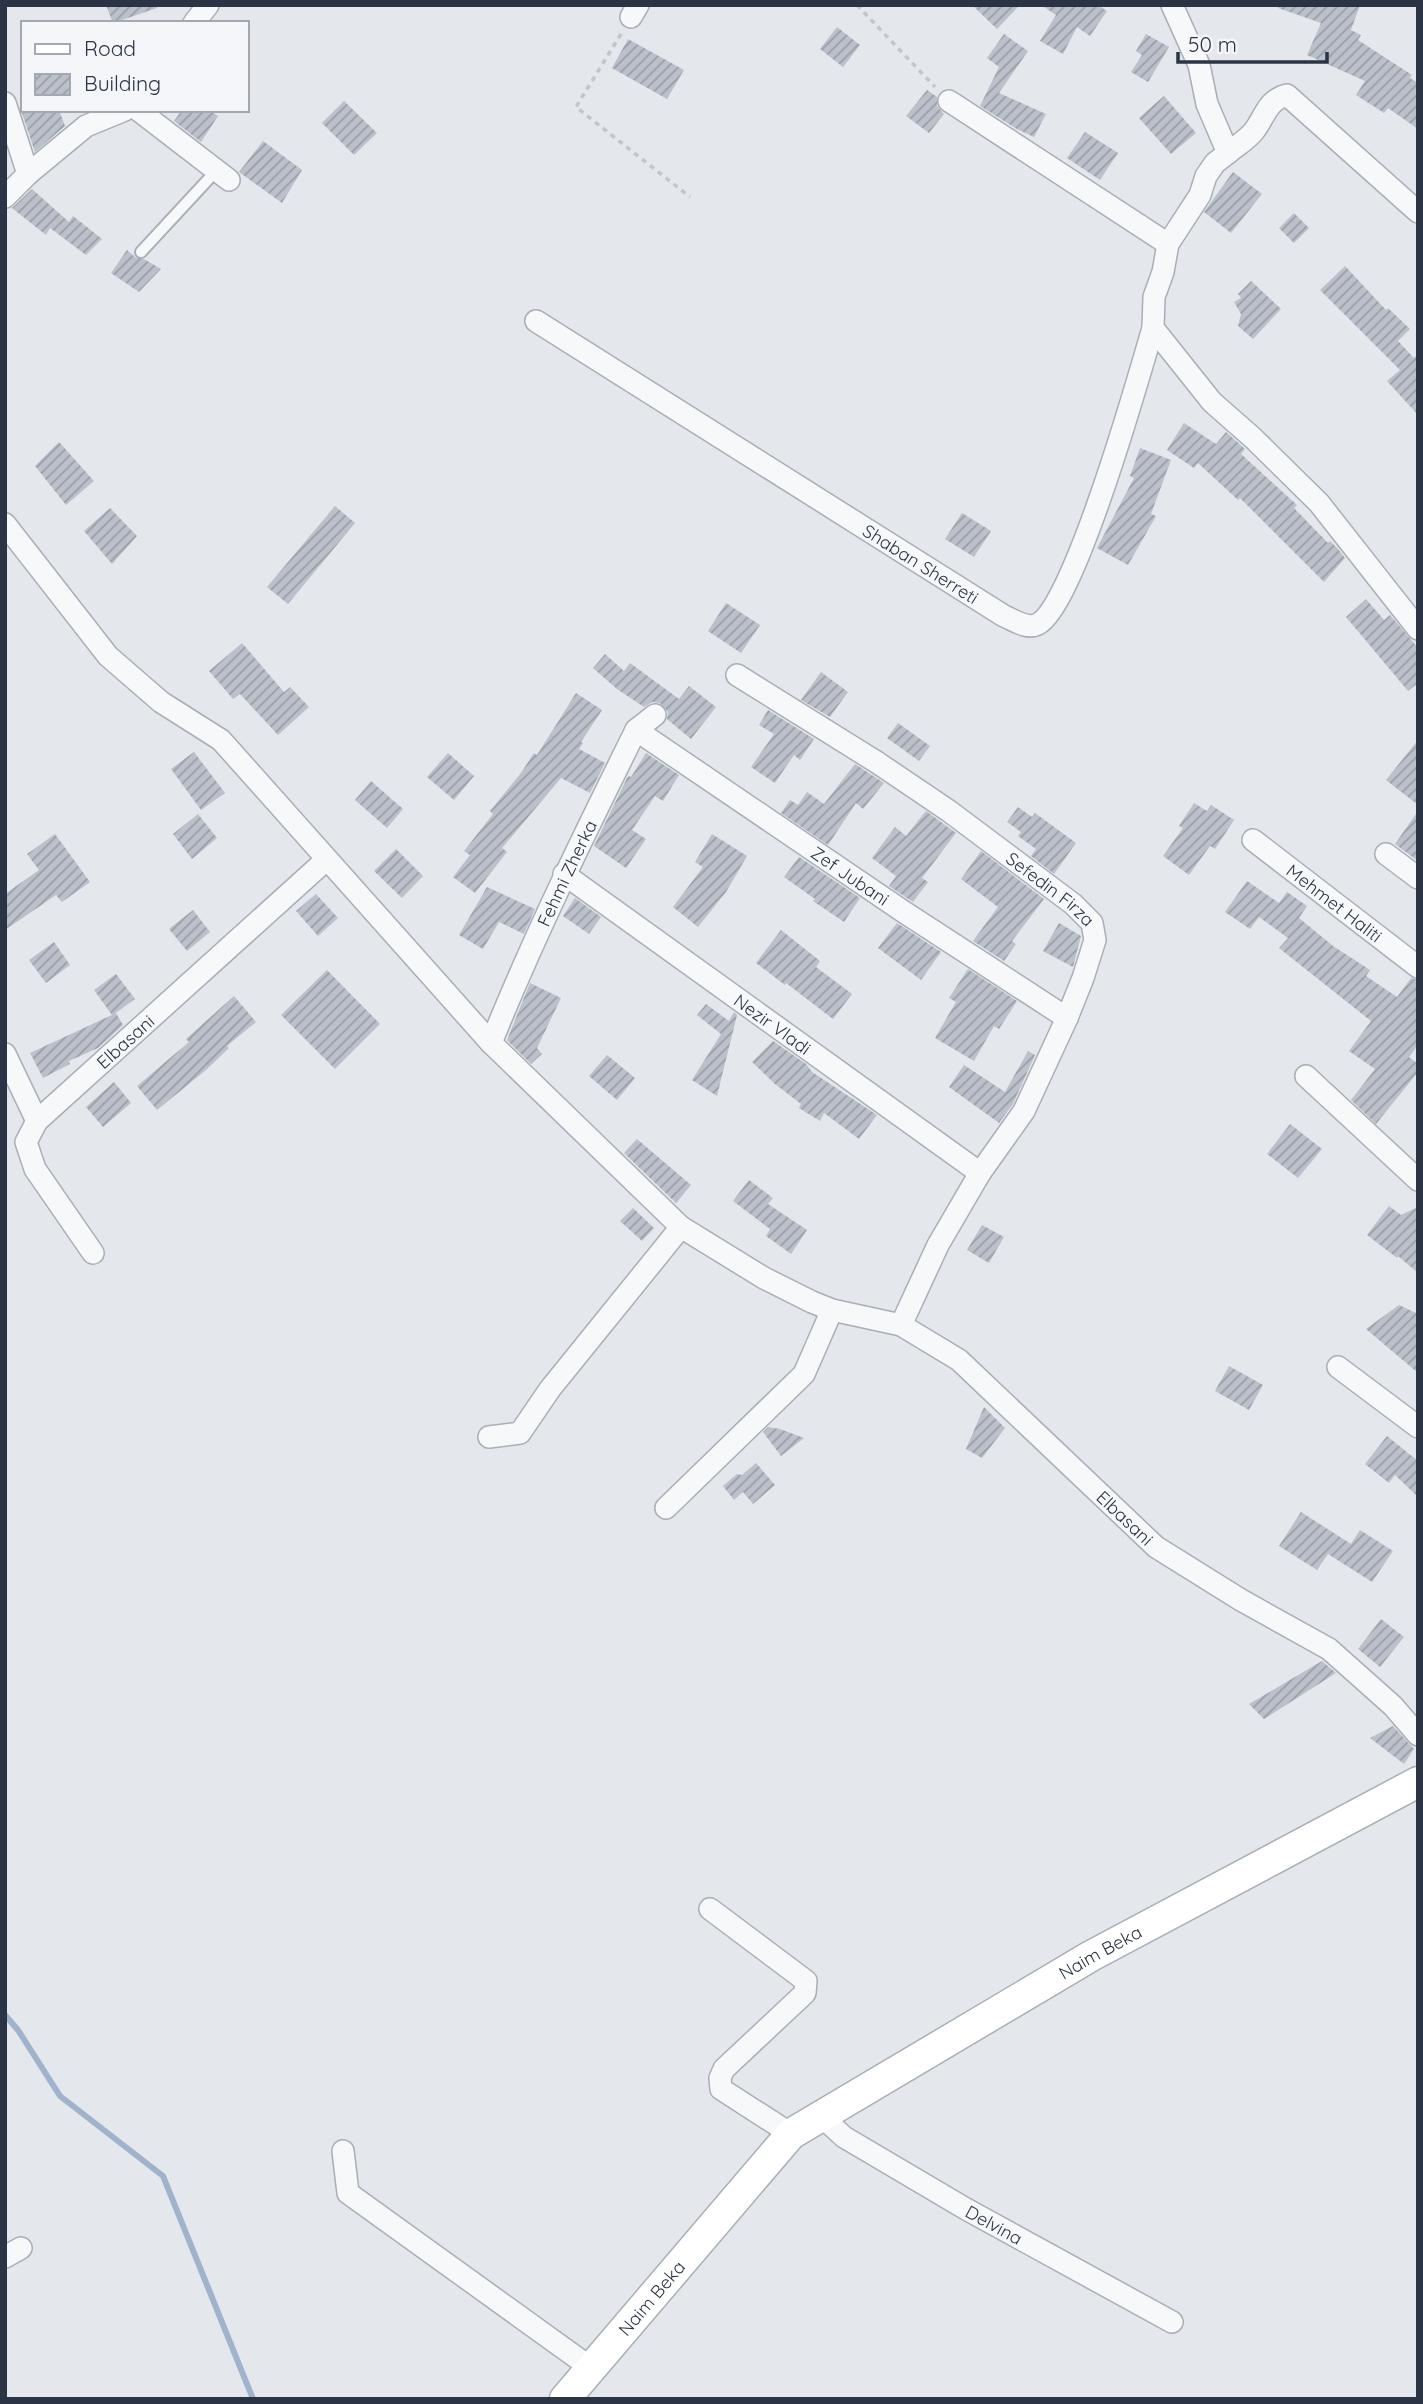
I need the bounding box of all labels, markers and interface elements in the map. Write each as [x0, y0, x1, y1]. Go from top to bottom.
legend [21, 21, 248, 112]
scale bar [1178, 21, 1327, 65]
text: 50 m [1188, 31, 1237, 57]
text: Road [84, 35, 136, 61]
text: Building [84, 70, 161, 96]
street label: Shaban Sherreti [859, 519, 983, 609]
street label: Fehmi Zherka [531, 816, 601, 930]
street label: Zef Jubani [807, 841, 894, 910]
street label: Sefedin Firza [1002, 847, 1100, 931]
street label: Mehmet Haliti [1282, 859, 1387, 947]
street label: Nezir Vladi [730, 989, 816, 1059]
street label: Elbasani [91, 1009, 159, 1073]
street label: Elbasani [1092, 1485, 1158, 1550]
street label: Naim Beka [1054, 1920, 1146, 1984]
street label: Delvina [962, 2200, 1027, 2249]
street label: Naim Beka [613, 2255, 690, 2340]

